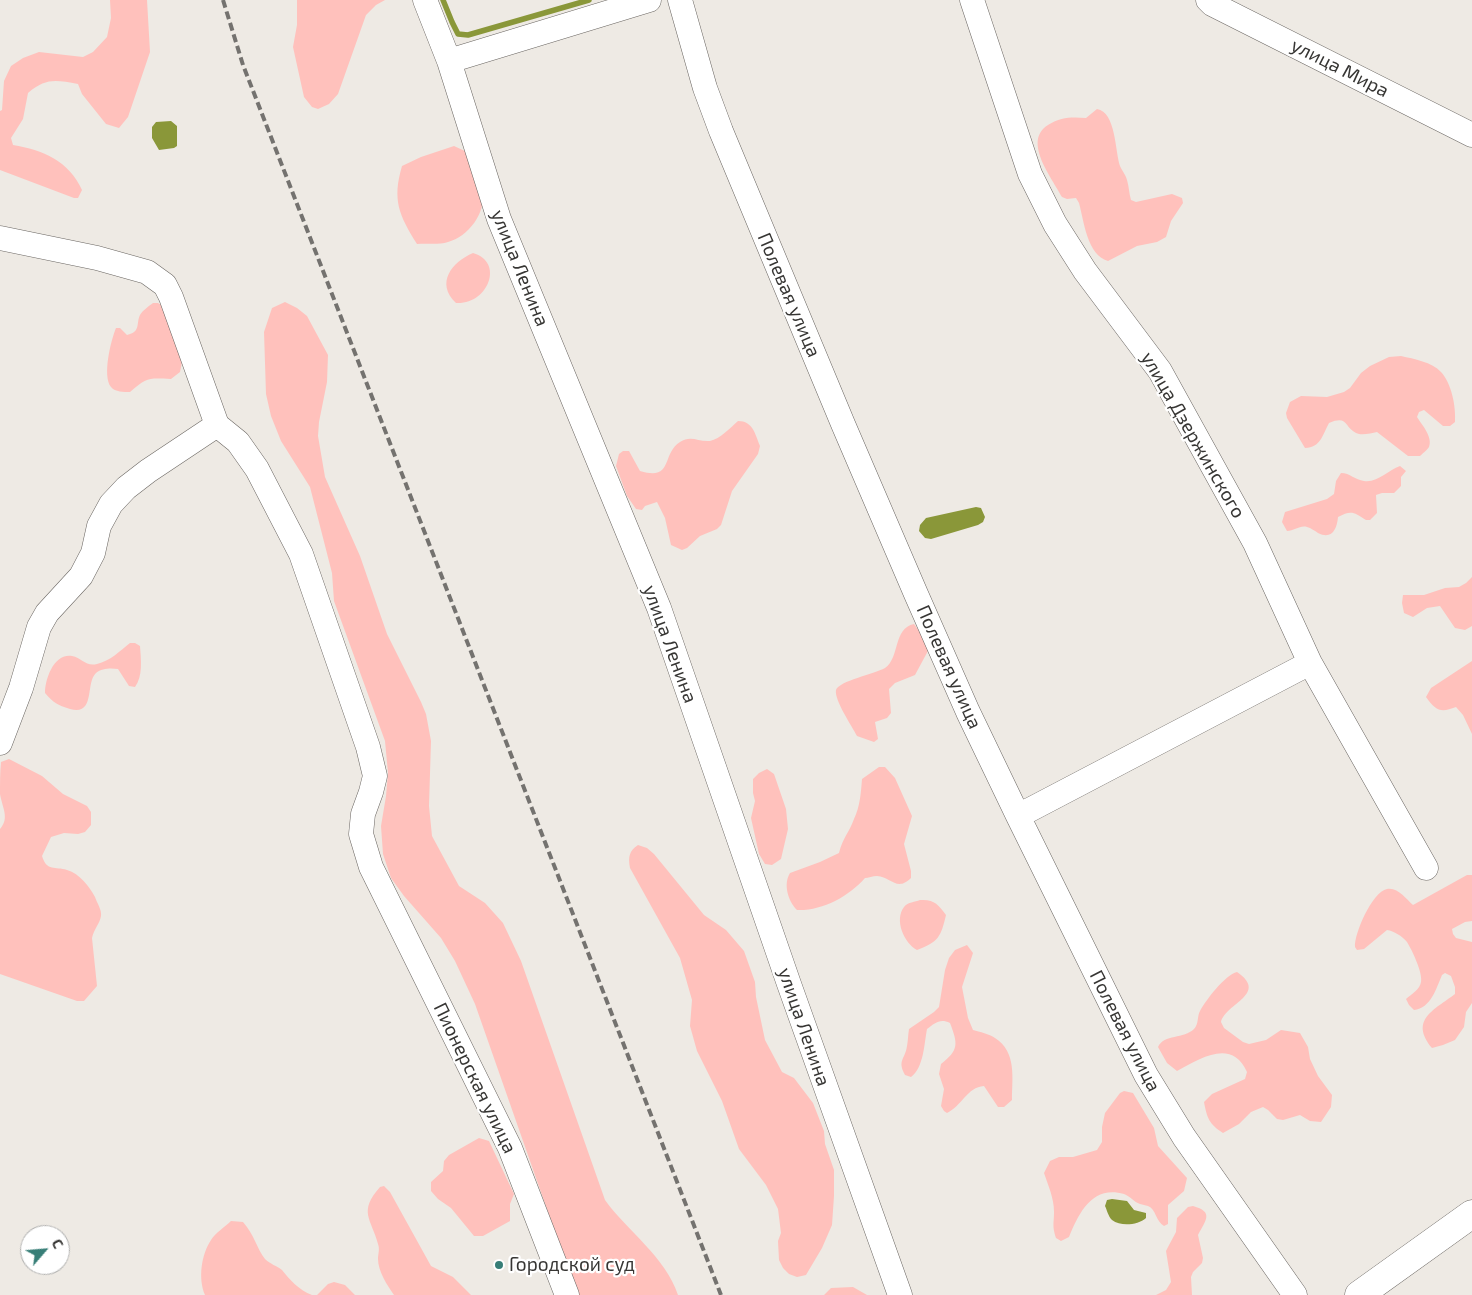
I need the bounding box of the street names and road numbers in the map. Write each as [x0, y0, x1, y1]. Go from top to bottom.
street label: улица Мира [1287, 34, 1393, 102]
street label: улица Ленина [486, 206, 554, 330]
street label: Полевая улица [753, 229, 825, 361]
street label: улица Дзержинского [1136, 348, 1250, 522]
street label: улица Ленина [638, 582, 702, 706]
street label: Полевая улица [912, 602, 986, 732]
street label: улица Ленина [773, 965, 835, 1089]
street label: Полевая улица [1085, 967, 1165, 1095]
street label: Пионерская улица [429, 999, 521, 1157]

